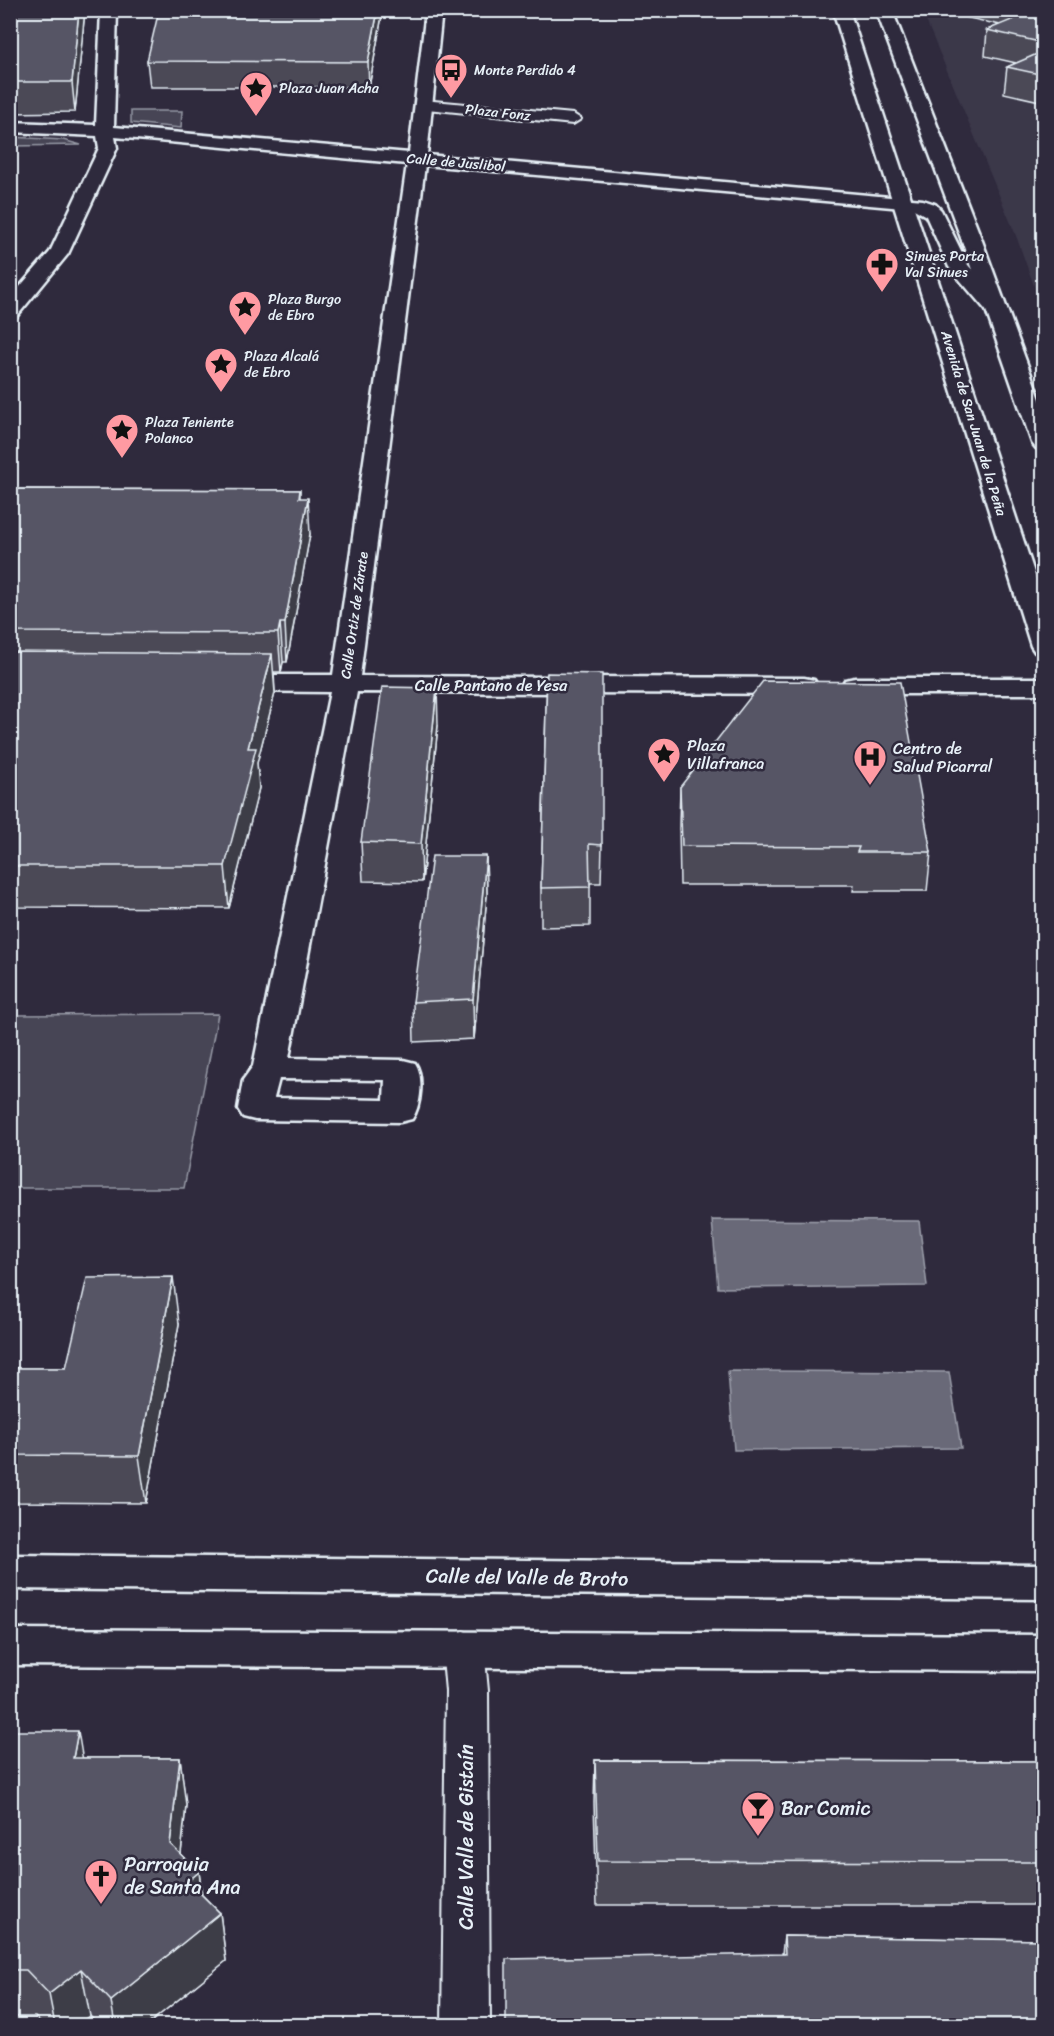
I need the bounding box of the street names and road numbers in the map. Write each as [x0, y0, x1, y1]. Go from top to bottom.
street label: Plaza Fonz [464, 97, 532, 128]
street label: Calle de Juslibol [406, 146, 507, 179]
street label: Avenida de San Juan de la Peña [933, 326, 1014, 520]
street label: Calle Ortiz de Zárate [333, 550, 376, 680]
street label: Calle Pantano de Yesa [415, 671, 568, 700]
street label: Calle del Valle de Broto [425, 1558, 629, 1597]
street label: Calle Valle de Gistaín [449, 1744, 484, 1930]

